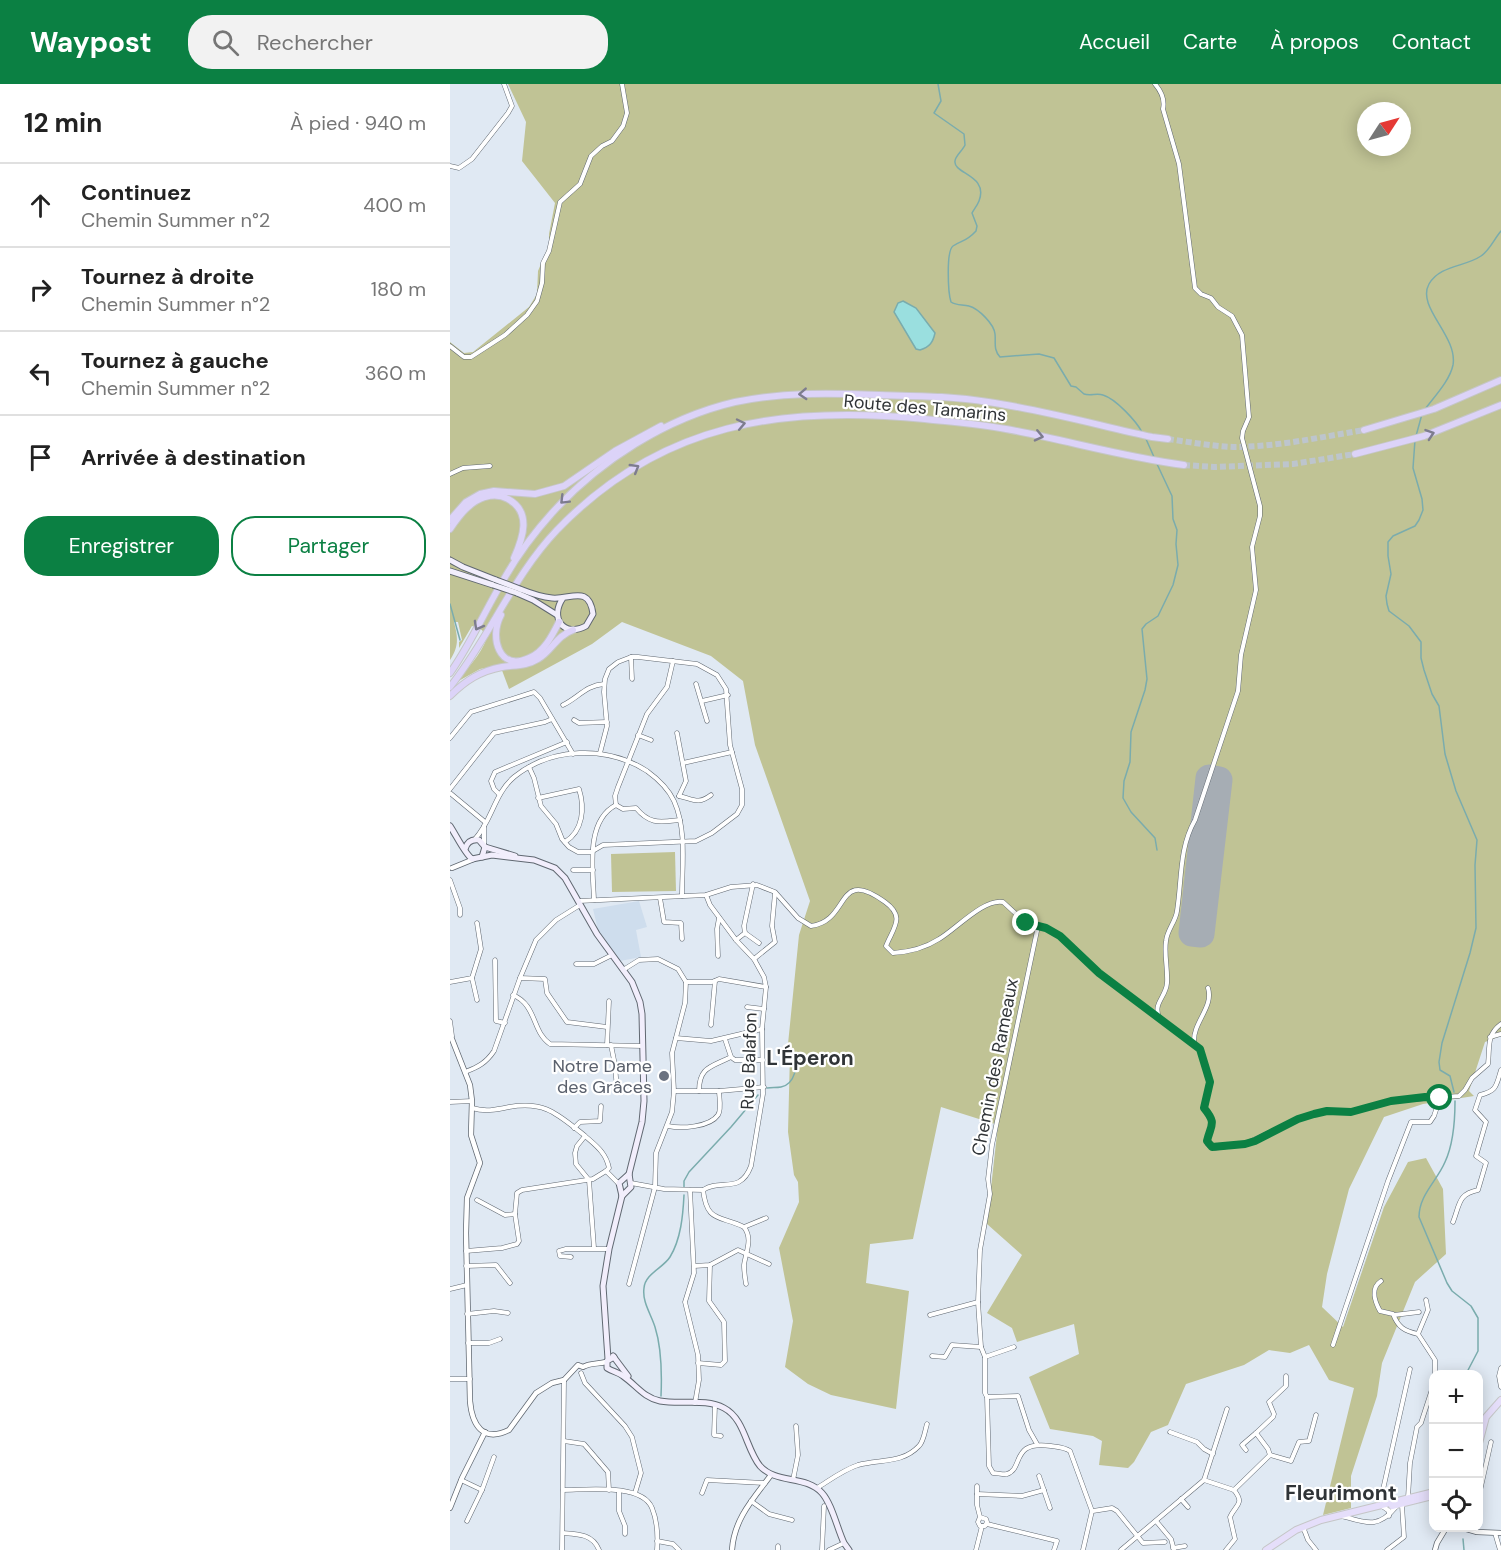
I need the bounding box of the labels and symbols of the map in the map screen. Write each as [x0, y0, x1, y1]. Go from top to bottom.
north arrow [1357, 102, 1411, 156]
one-way arrow [799, 388, 808, 401]
street label: Route des Tamarins [843, 389, 1007, 427]
one-way arrow [736, 419, 746, 432]
one-way arrow [1034, 429, 1044, 442]
one-way arrow [1424, 429, 1435, 442]
one-way arrow [629, 464, 639, 475]
one-way arrow [561, 493, 572, 504]
one-way arrow [474, 620, 485, 630]
route end [1012, 909, 1038, 935]
street label: Chemin des Rameaux [966, 976, 1024, 1158]
street label: Rue Balafon [735, 1012, 763, 1110]
district label: L'Éperon [766, 1044, 854, 1072]
place label: Notre Dame des Grâces [552, 1054, 652, 1099]
marker: Notre Dame des Grâces [657, 1069, 671, 1083]
route start [1426, 1084, 1452, 1110]
district label: Fleurimont [1285, 1479, 1397, 1507]

